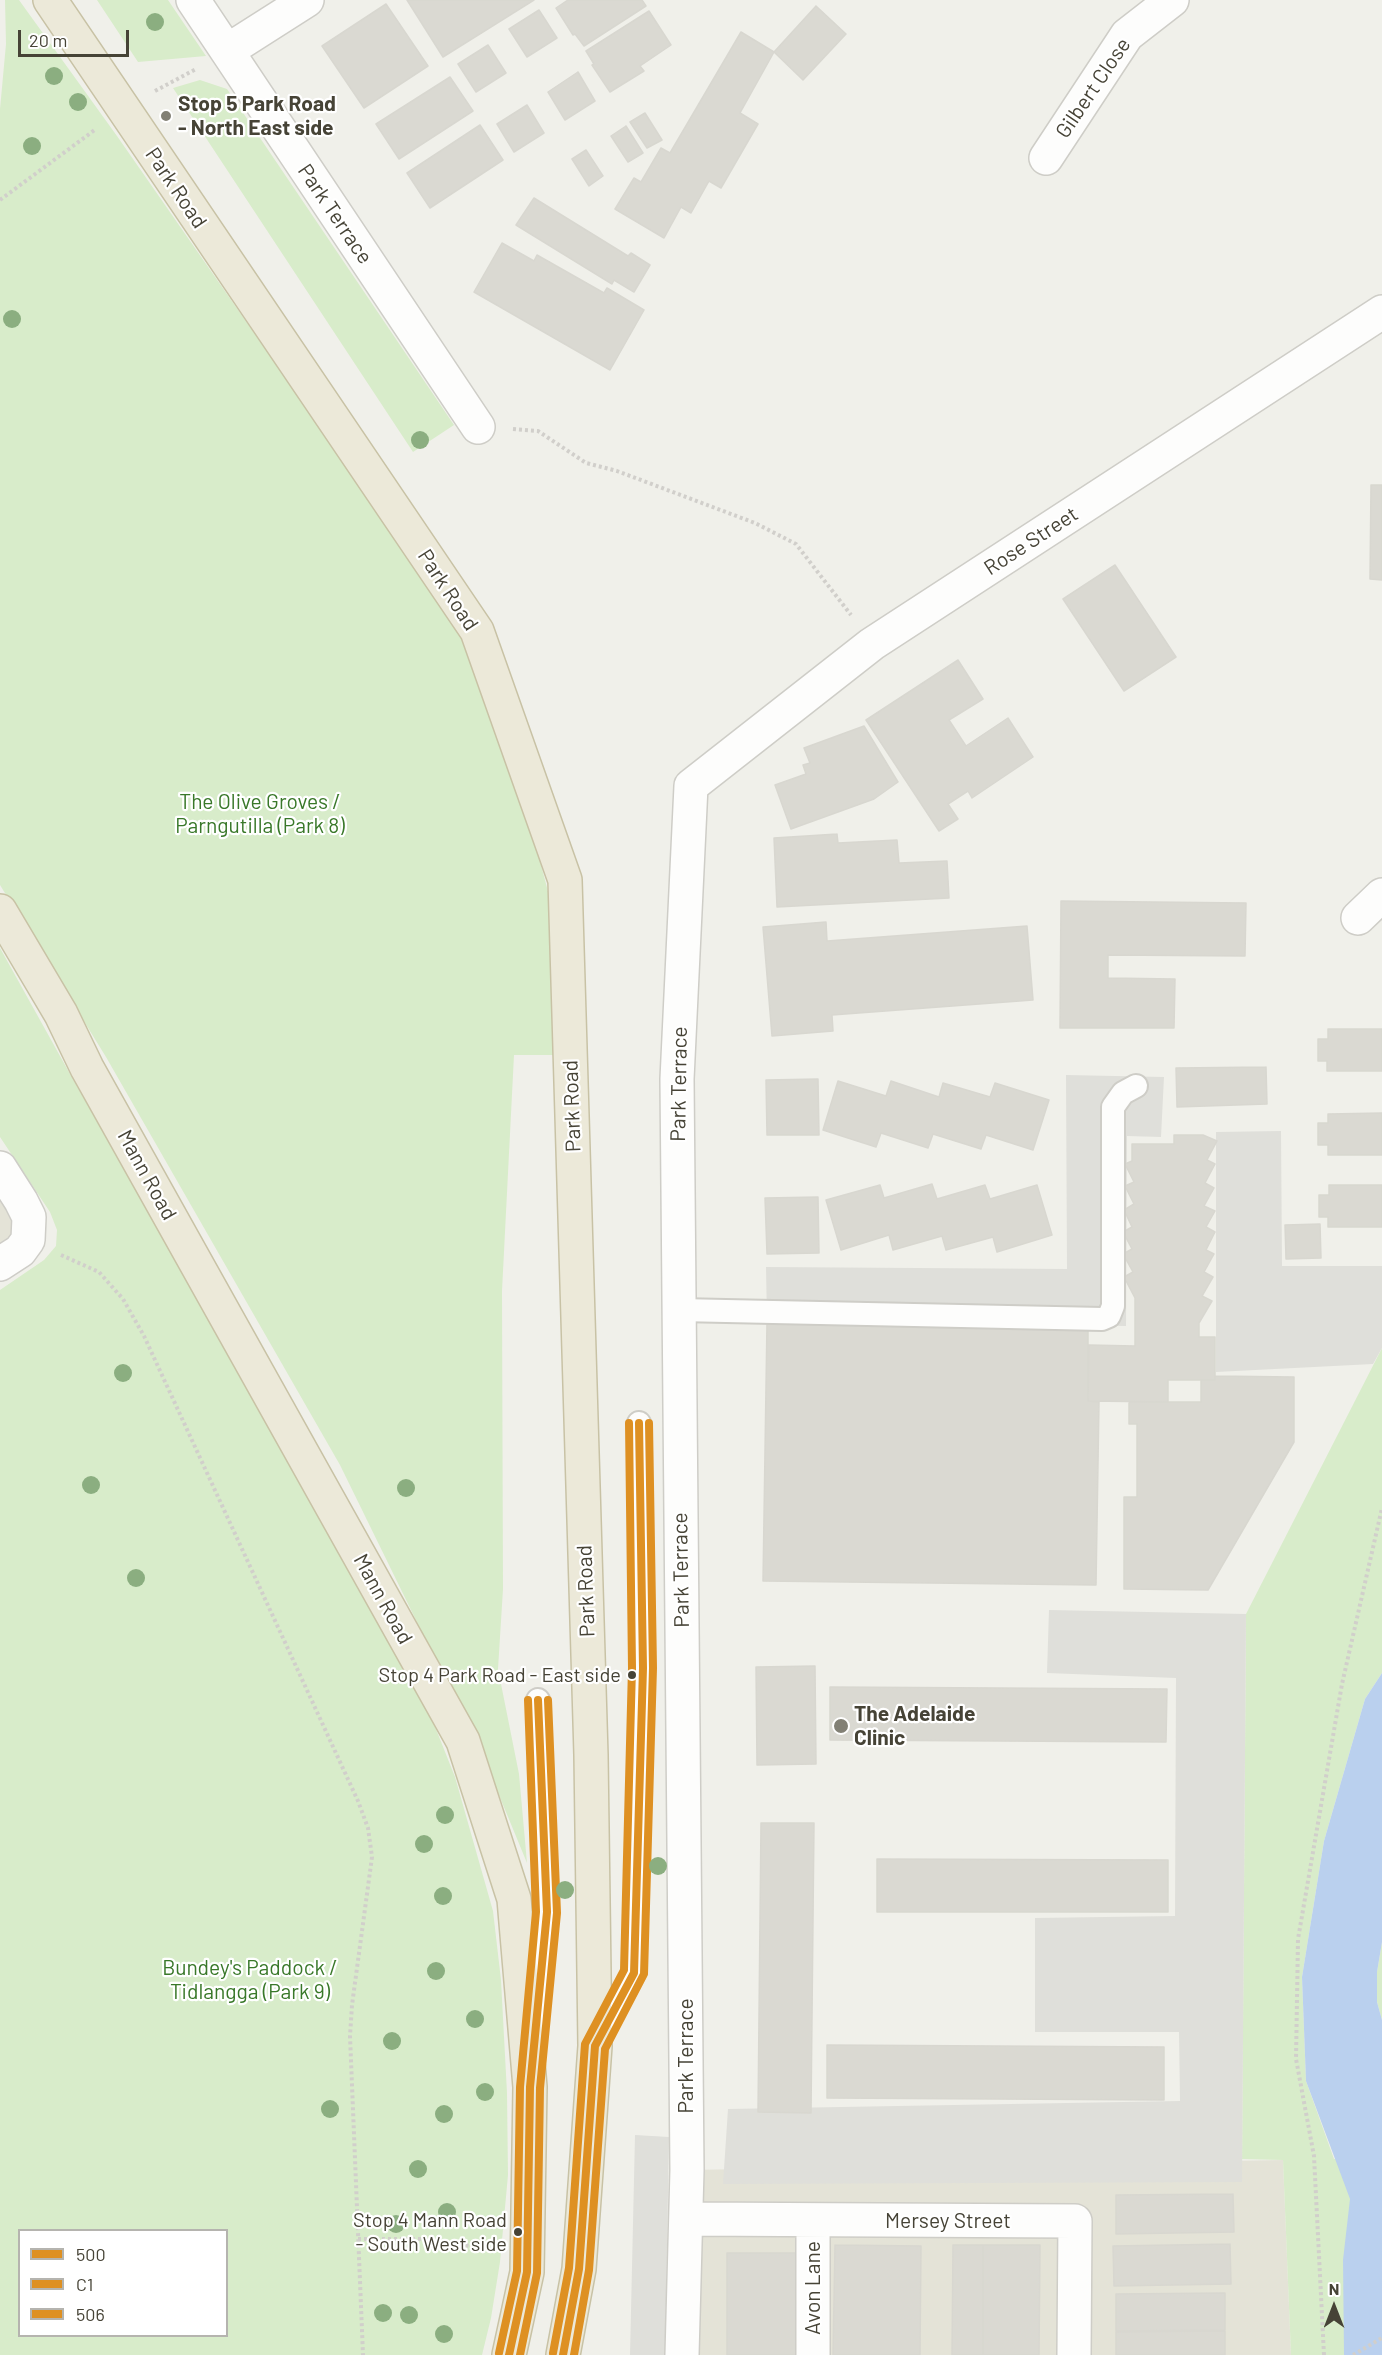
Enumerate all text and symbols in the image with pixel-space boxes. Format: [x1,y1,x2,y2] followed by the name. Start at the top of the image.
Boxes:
[21,18,132,56] scale bar
[29,29,67,51] text: 20 m
[1050,33,1136,143] street label: Gilbert Close
[178,91,336,141] place label: Stop 5 Park Road - North East side
[159,109,173,123] marker: Stop 5 Park Road - North East side
[140,143,212,233] street label: Park Road
[292,159,378,269] street label: Park Terrace
[979,501,1083,581] street label: Rose Street
[412,545,484,635] street label: Park Road
[175,789,345,839] park label: The Olive Groves / Parngutilla (Park 8)
[665,1026,693,1142] street label: Park Terrace
[558,1060,586,1152] street label: Park Road
[112,1126,182,1224] street label: Mann Road
[667,1512,695,1628] street label: Park Terrace
[572,1545,600,1637] street label: Park Road
[348,1550,418,1648] street label: Mann Road
[378,1663,621,1687] place label: Stop 4 Park Road - East side
[626,1669,638,1681] marker: Stop 4 Park Road - East side
[854,1701,975,1751] place label: The Adelaide Clinic
[832,1717,850,1735] marker: The Adelaide Clinic
[162,1955,338,2005] park label: Bundey's Paddock / Tidlangga (Park 9)
[673,1998,699,2114] street label: Park Terrace
[353,2208,507,2255] place label: Stop 4 Mann Road - South West side
[885,2208,1011,2234] street label: Mersey Street
[512,2226,524,2238] marker: Stop 4 Mann Road - South West side
[18,2229,228,2337] legend
[800,2241,826,2335] street label: Avon Lane
[76,2243,106,2265] text: 500
[76,2273,93,2295] text: C1
[1304,2277,1364,2337] north arrow
[1329,2279,1339,2298] text: N
[76,2303,105,2325] text: 506

